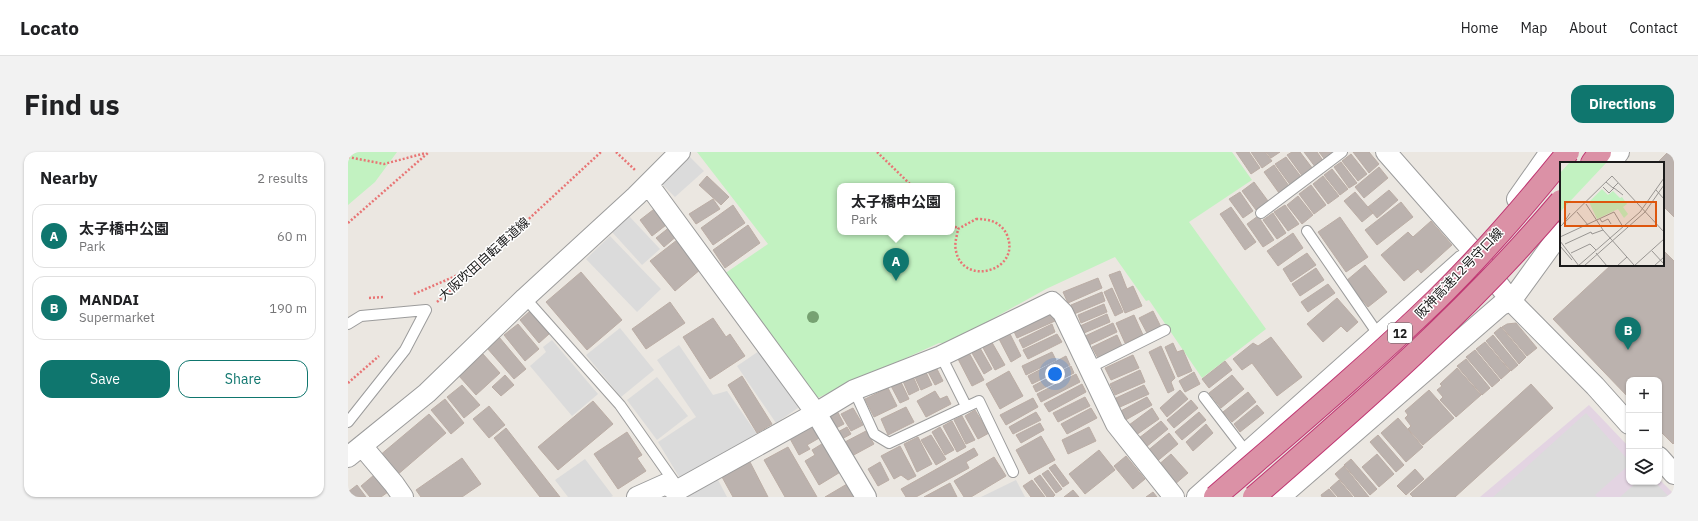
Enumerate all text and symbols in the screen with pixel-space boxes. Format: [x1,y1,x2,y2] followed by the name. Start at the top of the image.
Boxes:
[20,16,79,40] text: Locato
[1461,19,1498,37] text: Home
[1520,19,1547,37] text: Map
[1569,19,1607,37] text: About
[1629,19,1678,37] text: Contact
[1571,85,1674,123] button: Directions
[24,86,120,123] text: Find us
[1560,162,1664,266] inset map
[40,167,98,189] text: Nearby
[257,170,308,187] text: 2 results
[837,183,955,235] popup
[851,192,941,211] text: 太子橋中公園
[851,211,877,228] text: Park
[435,214,533,304] street label: 大阪吹田自転車道線
[79,219,169,238] text: 太子橋中公園
[1411,224,1507,322] street label: 阪神高速12号守口線
[50,228,58,245] text: A
[277,228,307,245] text: 60 m
[79,238,105,255] text: Park
[883,248,909,281] pin: A
[79,290,139,309] text: MANDAI
[50,300,58,317] text: B
[269,300,307,317] text: 190 m
[79,309,155,326] text: Supermarket
[1615,317,1641,350] pin: B
[1388,323,1412,343] road number: 12
[40,360,170,398] button: Save
[178,360,308,398] button: Share
[1045,364,1065,384] your location
[1626,377,1662,485] map controls
[1626,377,1662,413] button: +
[1626,413,1662,449] button: −
[1626,449,1662,485] button: layers

